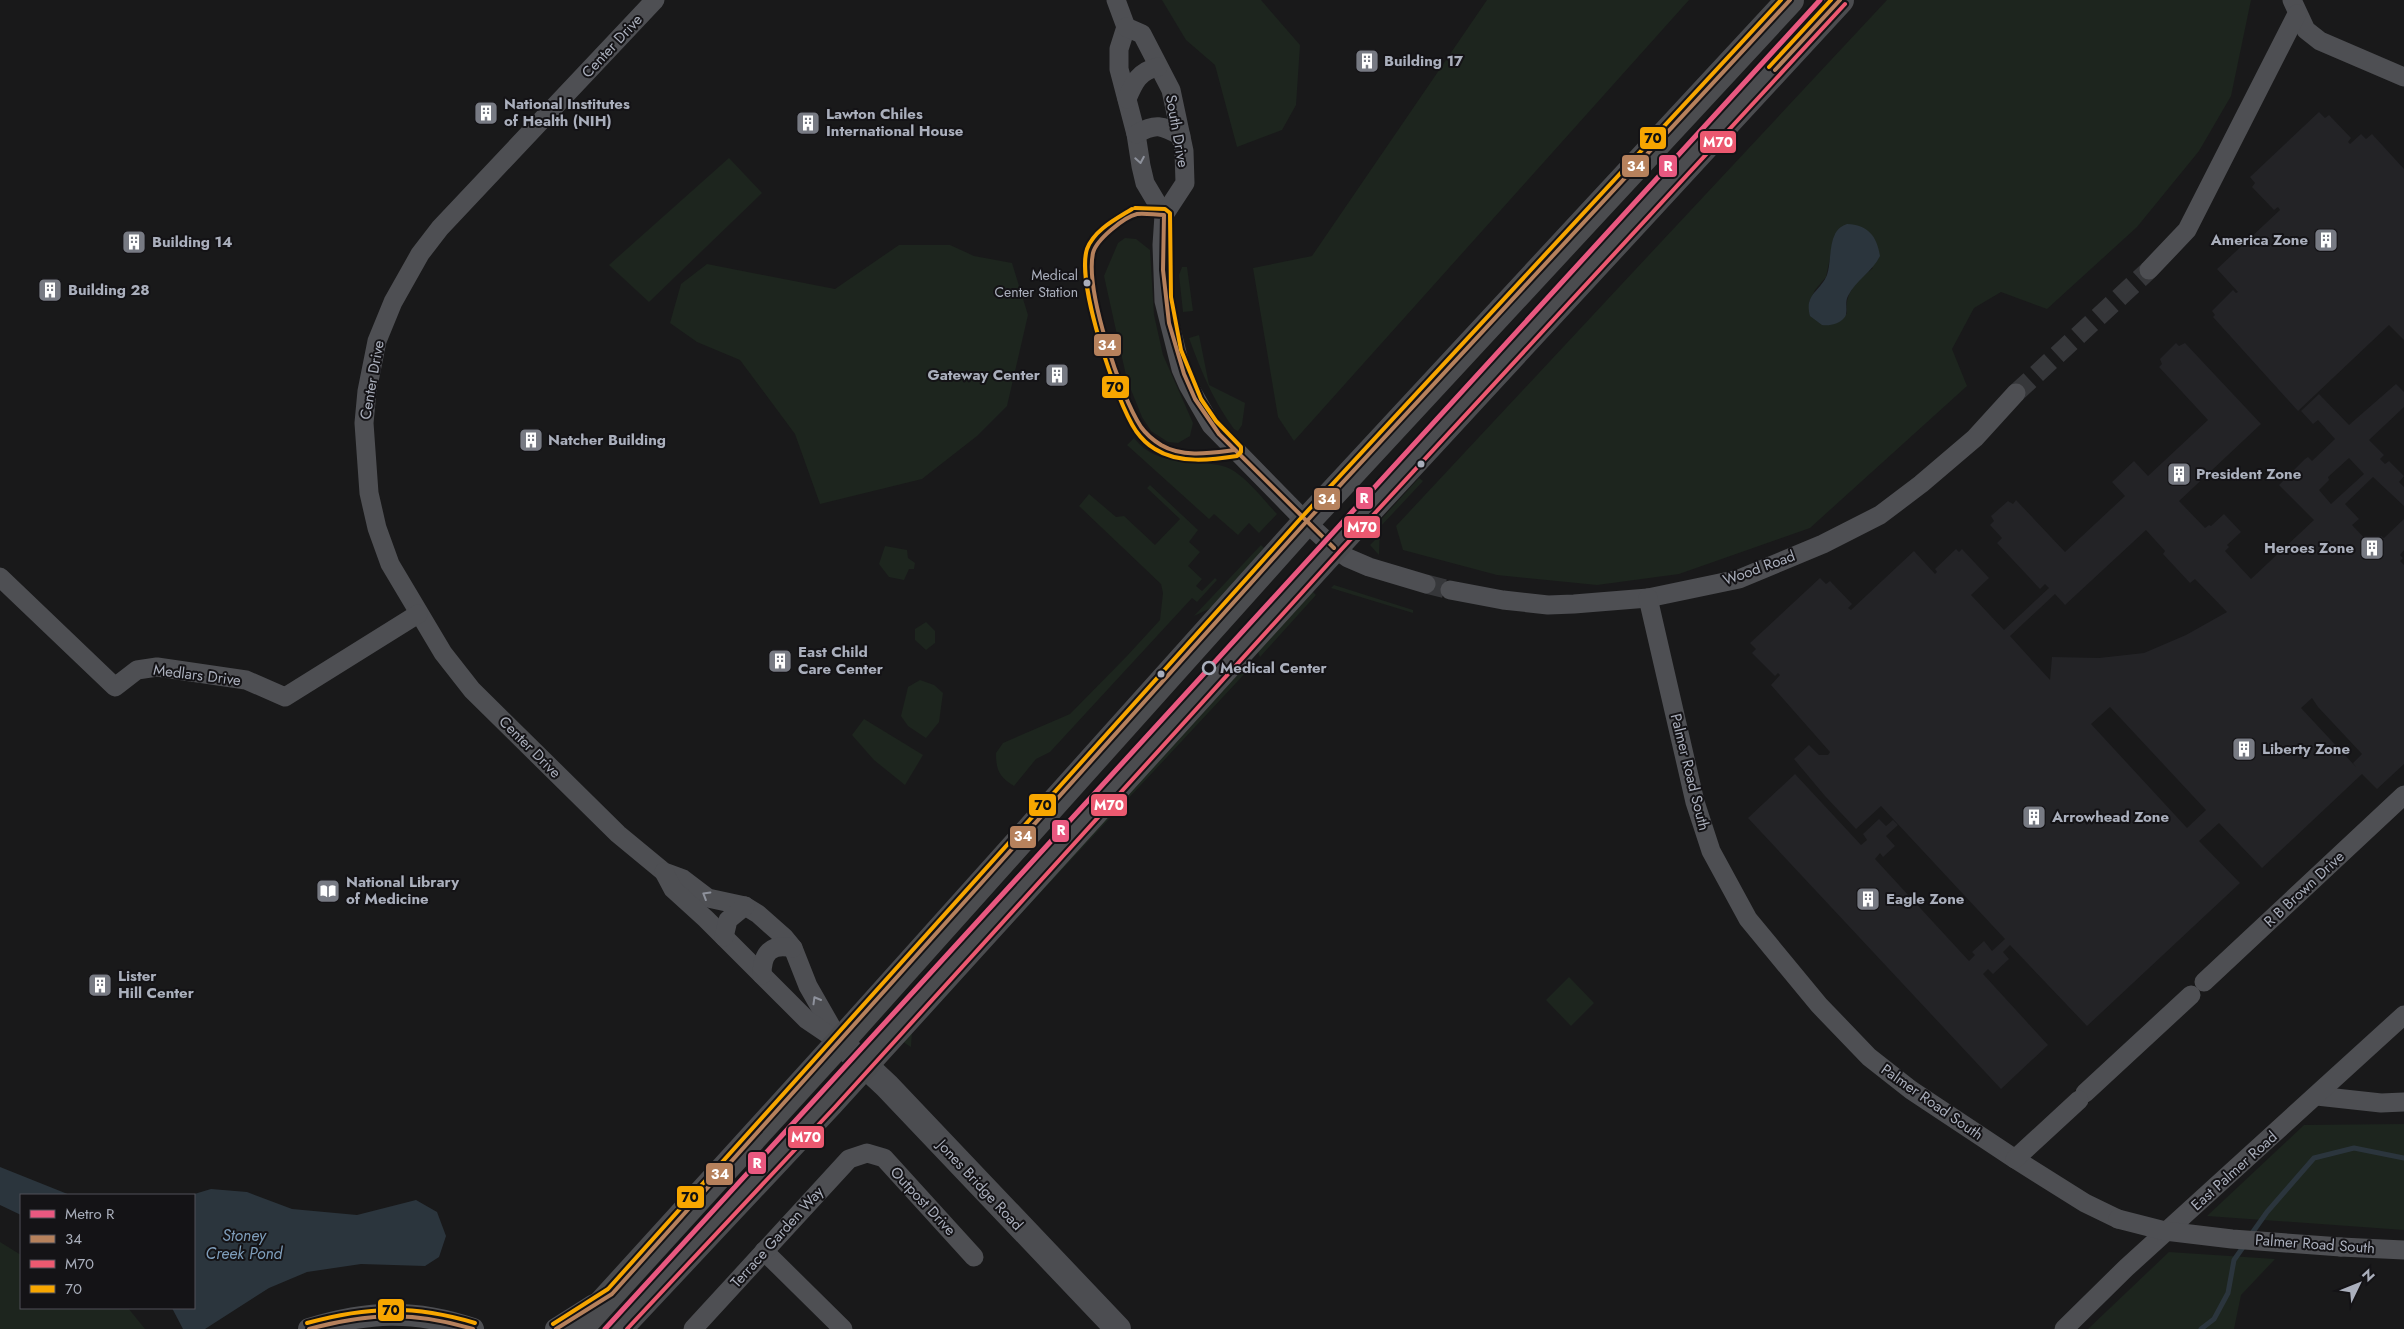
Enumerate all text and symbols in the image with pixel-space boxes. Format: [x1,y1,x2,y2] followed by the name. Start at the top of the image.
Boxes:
[577,9,648,83] street label: Center Drive
[1354,48,1380,74] building icon: Building 17
[1384,50,1464,72] place label: Building 17
[504,93,630,132] place label: National Institutes of Health (NIH)
[1160,93,1194,169] street label: South Drive
[473,100,499,126] building icon: National Institutes of Health (NIH)
[826,103,964,142] place label: Lawton Chiles International House
[795,110,821,136] building icon: Lawton Chiles International House
[1639,126,1667,150] line badge: 70
[1644,128,1662,148] text: 70
[1699,130,1737,154] line badge: M70
[1703,132,1733,152] text: M70
[1621,154,1650,178] line badge: 34
[1658,154,1678,178] line badge: R
[1135,156,1145,165] one-way arrow
[1627,156,1645,176] text: 34
[1663,156,1673,176] text: R
[2313,227,2339,253] building icon: America Zone
[121,229,147,255] building icon: Building 14
[2210,229,2308,251] place label: America Zone
[152,231,233,253] place label: Building 14
[995,265,1078,302] place label: Medical Center Station
[37,277,63,303] building icon: Building 28
[1082,278,1092,288] marker: Medical Center Station
[68,279,150,301] place label: Building 28
[1093,333,1122,357] line badge: 34
[1098,335,1116,355] text: 34
[354,338,390,421] street label: Center Drive
[1044,362,1070,388] building icon: Gateway Center
[928,364,1041,386] place label: Gateway Center
[1101,375,1130,399] line badge: 70
[1106,377,1124,397] text: 70
[518,427,544,453] building icon: Natcher Building
[548,429,666,451] place label: Natcher Building
[1416,459,1426,469] unlabelled marker
[2166,461,2192,487] building icon: President Zone
[2196,463,2302,485] place label: President Zone
[1355,486,1374,510] line badge: R
[1313,487,1341,511] line badge: 34
[1359,488,1369,508] text: R
[1318,489,1336,509] text: 34
[1343,515,1381,539] line badge: M70
[1347,517,1377,537] text: M70
[2359,535,2385,561] building icon: Heroes Zone
[2264,537,2354,559] place label: Heroes Zone
[1720,545,1798,591] street label: Wood Road
[798,641,884,680] place label: East Child Care Center
[767,648,793,674] building icon: East Child Care Center
[1220,657,1328,679] place label: Medical Center
[152,659,242,691] street label: Medlars Drive
[1202,661,1216,675] marker: Medical Center
[1156,669,1166,679] unlabelled marker
[494,711,566,783] street label: Center Drive
[1665,711,1715,833] street label: Palmer Road South
[2231,736,2257,762] building icon: Liberty Zone
[2262,738,2350,760] place label: Liberty Zone
[1028,793,1057,817] line badge: 70
[1090,793,1128,817] line badge: M70
[1034,795,1052,815] text: 70
[1094,795,1124,815] text: M70
[2021,804,2047,830] building icon: Arrowhead Zone
[2051,806,2169,828] place label: Arrowhead Zone
[1051,819,1070,843] line badge: R
[1056,820,1066,840] text: R
[1009,825,1037,849] line badge: 34
[1014,826,1032,846] text: 34
[2259,846,2349,932] street label: R B Brown Drive
[346,871,459,910] place label: National Library of Medicine
[315,878,341,904] library icon: National Library of Medicine
[1855,886,1881,912] building icon: Eagle Zone
[1886,888,1965,910] place label: Eagle Zone
[703,891,712,901] one-way arrow
[118,965,195,1004] place label: Lister Hill Center
[87,972,113,998] building icon: Lister Hill Center
[812,997,822,1006] one-way arrow
[1876,1059,1988,1145] street label: Palmer Road South
[787,1125,825,1149] line badge: M70
[2186,1126,2282,1216] street label: East Palmer Road
[791,1127,821,1147] text: M70
[931,1133,1028,1235] street label: Jones Bridge Road
[747,1151,767,1175] line badge: R
[752,1153,762,1173] text: R
[885,1161,961,1241] street label: Outpost Drive
[705,1162,734,1186] line badge: 34
[711,1164,729,1184] text: 34
[725,1181,829,1293] street label: Terrace Garden Way
[676,1185,705,1209] line badge: 70
[681,1187,699,1207] text: 70
[20,1194,195,1309] legend
[65,1203,115,1225] text: Metro R
[206,1224,284,1265] water label: Stoney Creek Pond
[65,1228,82,1250] text: 34
[2254,1229,2376,1259] street label: Palmer Road South
[65,1253,94,1275] text: M70
[2334,1259,2384,1309] north arrow
[2357,1264,2380,1286] text: N
[65,1278,82,1300] text: 70
[377,1298,405,1322] line badge: 70
[382,1300,400,1320] text: 70

